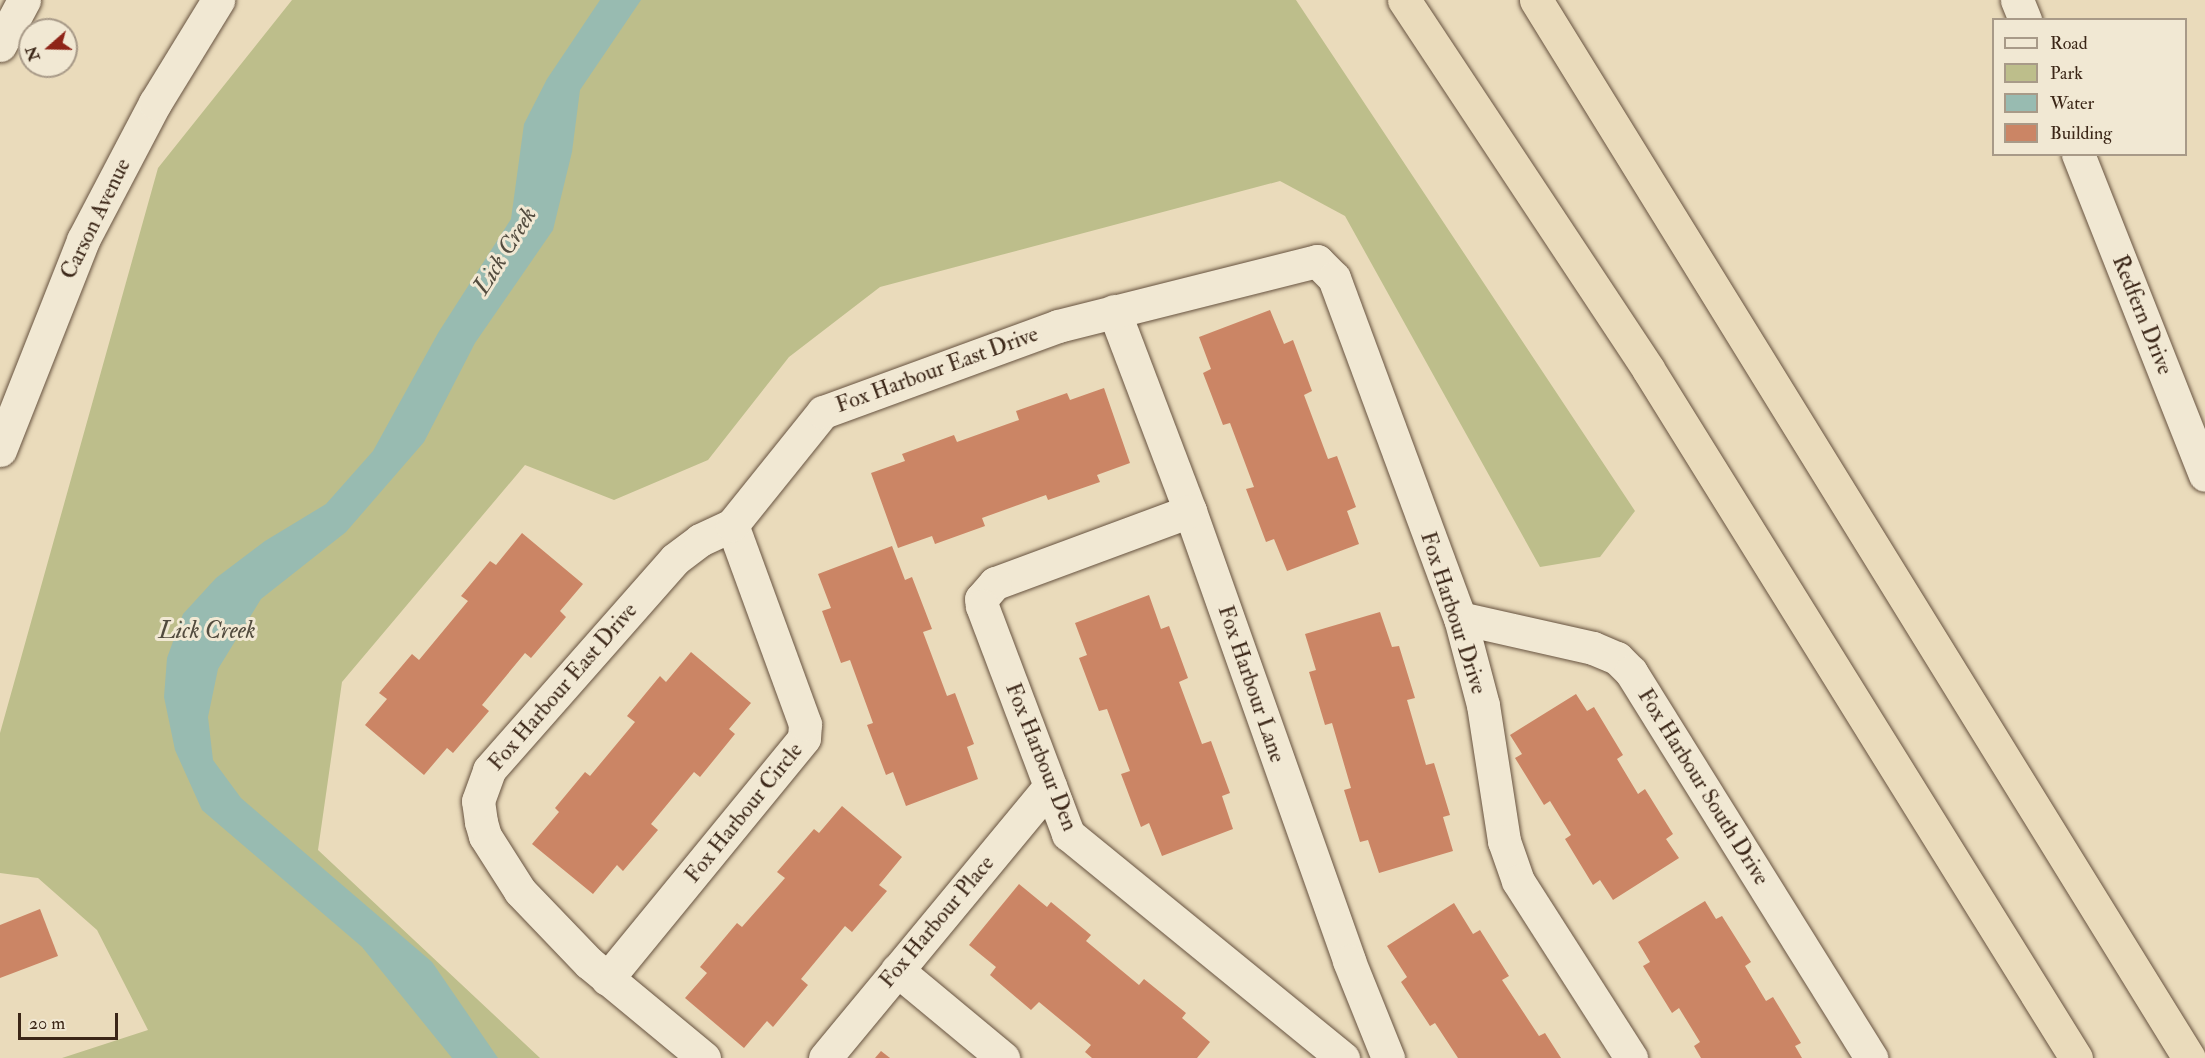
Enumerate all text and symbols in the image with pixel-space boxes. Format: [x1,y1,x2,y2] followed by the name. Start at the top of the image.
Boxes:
[18,18,78,78] north arrow
[1992,18,2187,156] legend
[2050,32,2088,55] text: Road
[21,43,45,64] text: N
[2050,62,2083,85] text: Park
[2050,92,2094,115] text: Water
[2050,122,2112,145] text: Building
[55,154,137,284] street label: Carson Avenue
[467,202,543,300] water label: Lick Creek
[2106,251,2178,379] street label: Redfern Drive
[832,321,1042,419] street label: Fox Harbour East Drive
[1414,528,1492,698] street label: Fox Harbour Drive
[483,598,643,776] street label: Fox Harbour East Drive
[1212,602,1290,766] street label: Fox Harbour Lane
[158,617,256,645] water label: Lick Creek
[999,679,1083,835] street label: Fox Harbour Den
[1632,684,1774,890] street label: Fox Harbour South Drive
[679,738,809,888] street label: Fox Harbour Circle
[874,850,1000,994] street label: Fox Harbour Place
[21,1001,122,1039] scale bar
[29,1012,65,1035] text: 20 m

